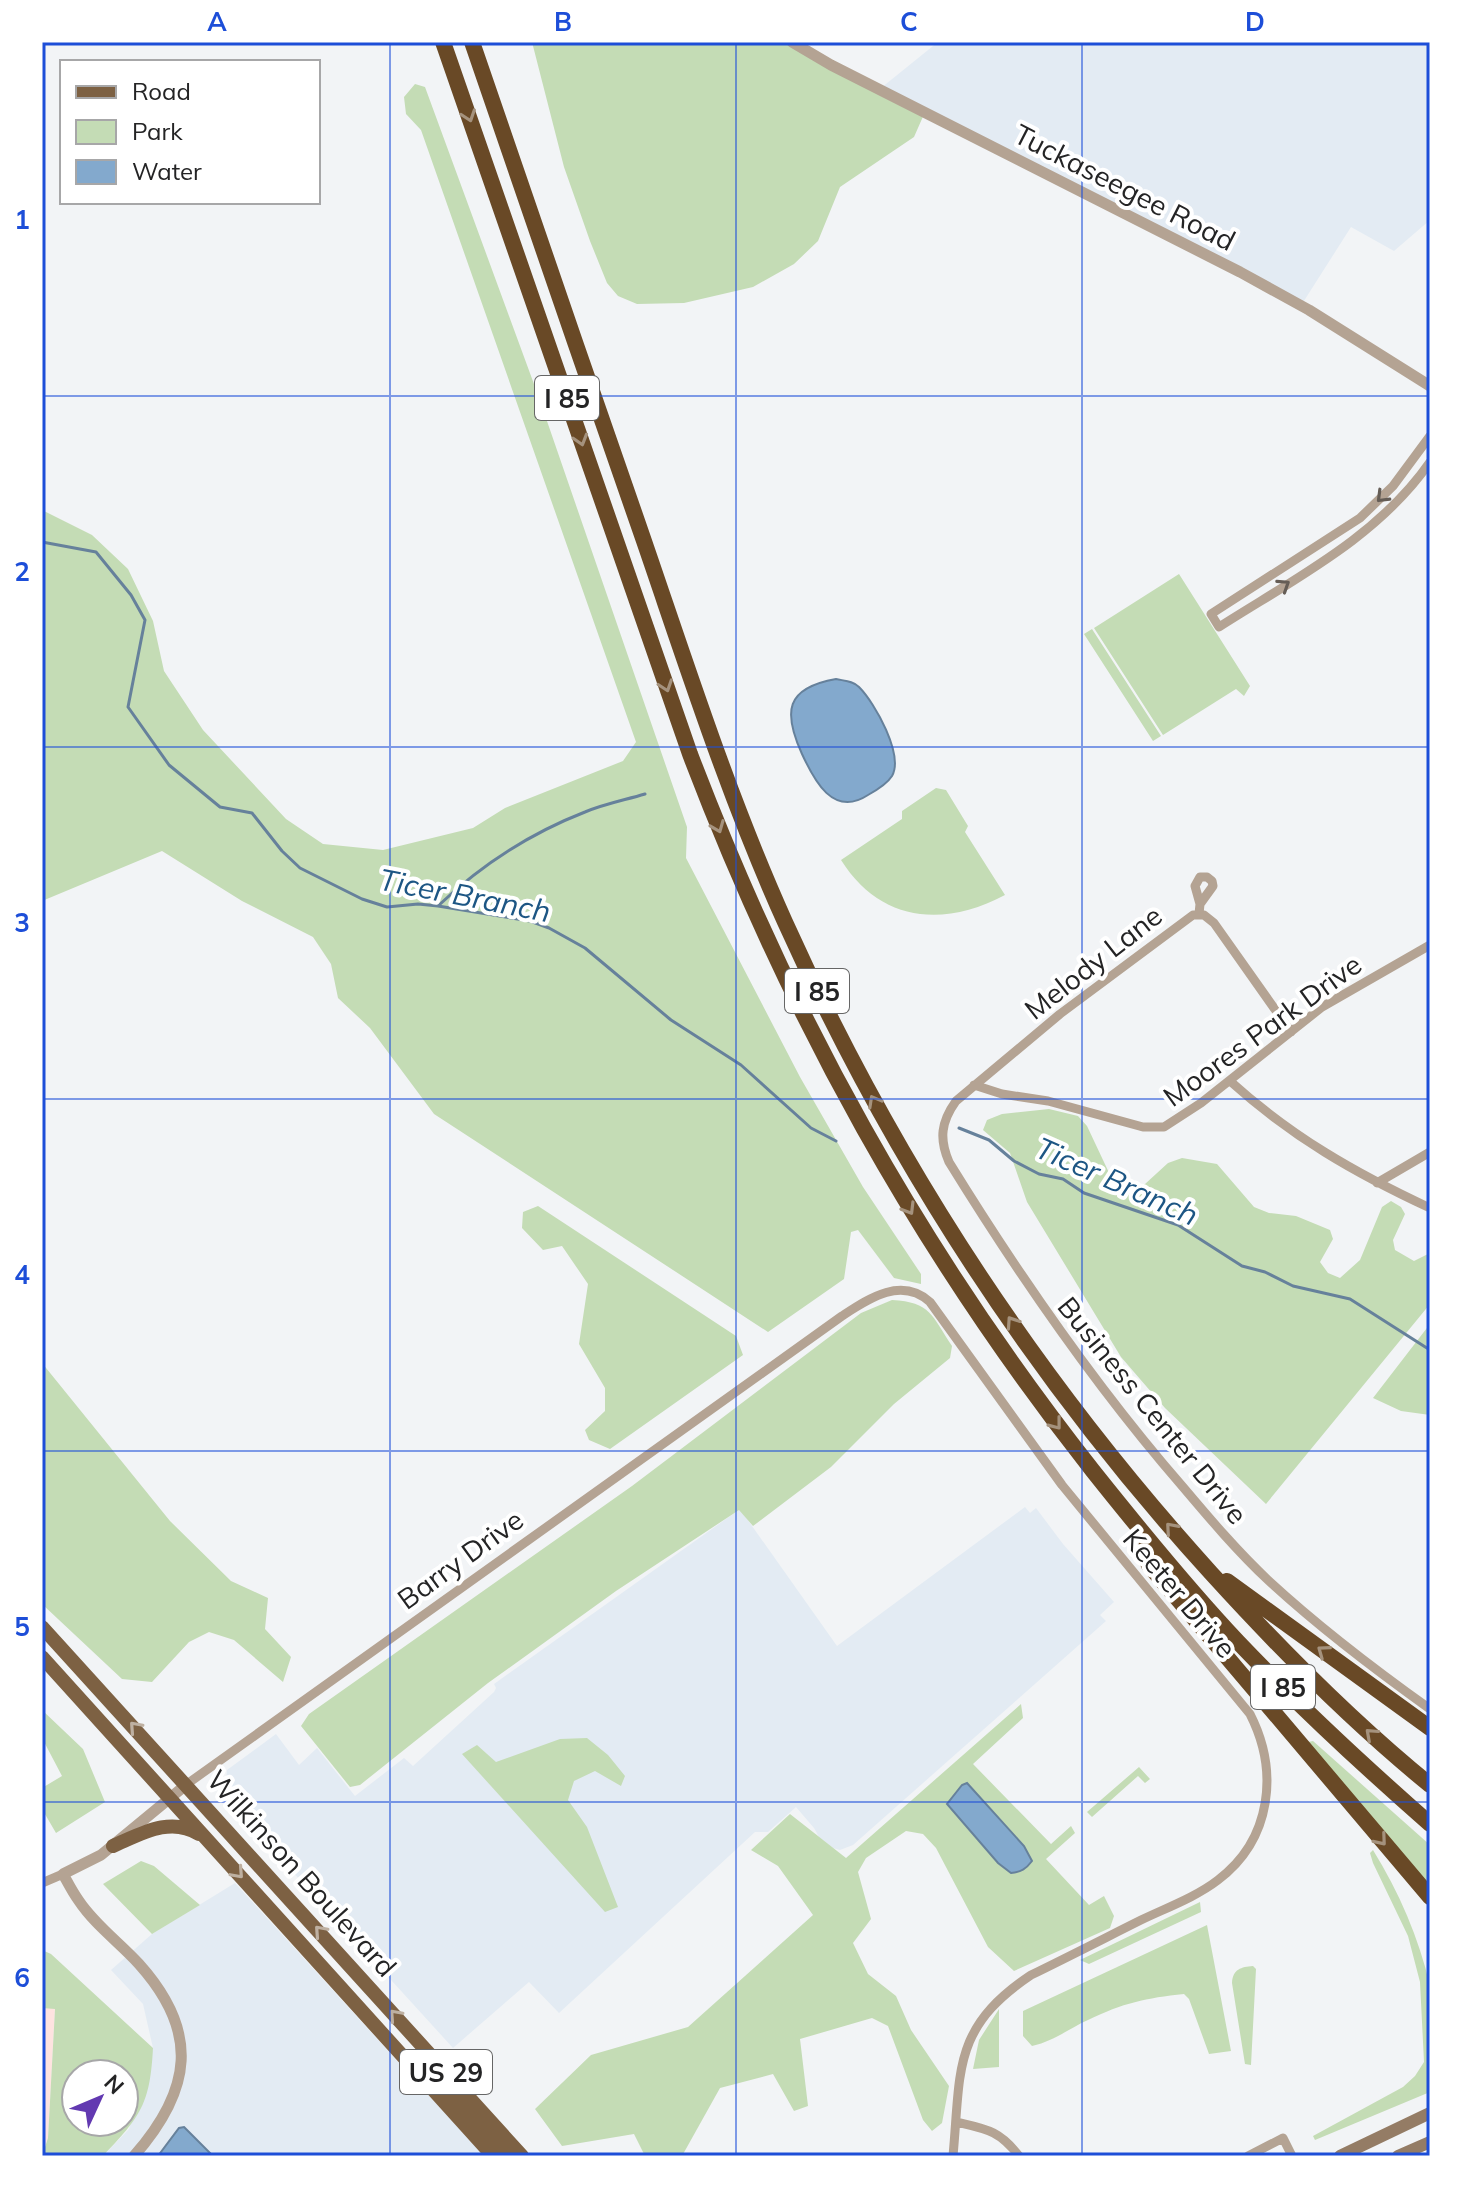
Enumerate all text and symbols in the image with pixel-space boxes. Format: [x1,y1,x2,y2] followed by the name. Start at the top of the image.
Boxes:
[207,5,227,38] text: A
[554,5,572,38] text: B
[900,5,918,38] text: C
[1245,5,1265,38] text: D
[60,60,320,204] legend
[132,76,191,106] text: Road
[459,108,475,122] one-way arrow
[132,116,183,146] text: Park
[1009,116,1241,258] street label: Tuckaseegee Road
[132,156,202,186] text: Water
[14,203,30,236] text: 1
[535,376,599,420] road number: I 85
[572,433,588,447] one-way arrow
[1377,488,1391,502] one-way arrow
[14,555,30,588] text: 2
[1276,579,1290,594] one-way arrow
[656,679,673,693] one-way arrow
[708,819,725,833] one-way arrow
[376,860,554,930] water label: Ticer Branch
[1017,898,1169,1026] street label: Melody Lane
[14,906,30,939] text: 3
[1156,946,1368,1114] street label: Moores Park Drive
[785,969,849,1013] road number: I 85
[869,1095,884,1110] one-way arrow
[1030,1128,1204,1234] water label: Ticer Branch
[900,1200,915,1215] one-way arrow
[14,1258,30,1291] text: 4
[1051,1289,1255,1531] street label: Business Center Drive
[1007,1317,1022,1331] one-way arrow
[1047,1415,1061,1430] one-way arrow
[390,1502,530,1616] street label: Barry Drive
[1116,1521,1244,1665] street label: Keeter Drive
[1166,1522,1181,1537] one-way arrow
[14,1610,30,1643] text: 5
[1317,1646,1332,1660] one-way arrow
[1251,1665,1315,1709] road number: I 85
[130,1721,144,1736] one-way arrow
[1366,1729,1381,1744] one-way arrow
[200,1762,404,1984] street label: Wilkinson Boulevard
[1371,1831,1385,1845] one-way arrow
[228,1863,242,1878] one-way arrow
[315,1926,329,1941] one-way arrow
[14,1961,30,1994] text: 6
[390,2009,404,2024] one-way arrow
[400,2050,492,2094] road number: US 29
[60,2058,140,2138] north arrow
[99,2068,130,2100] text: N

